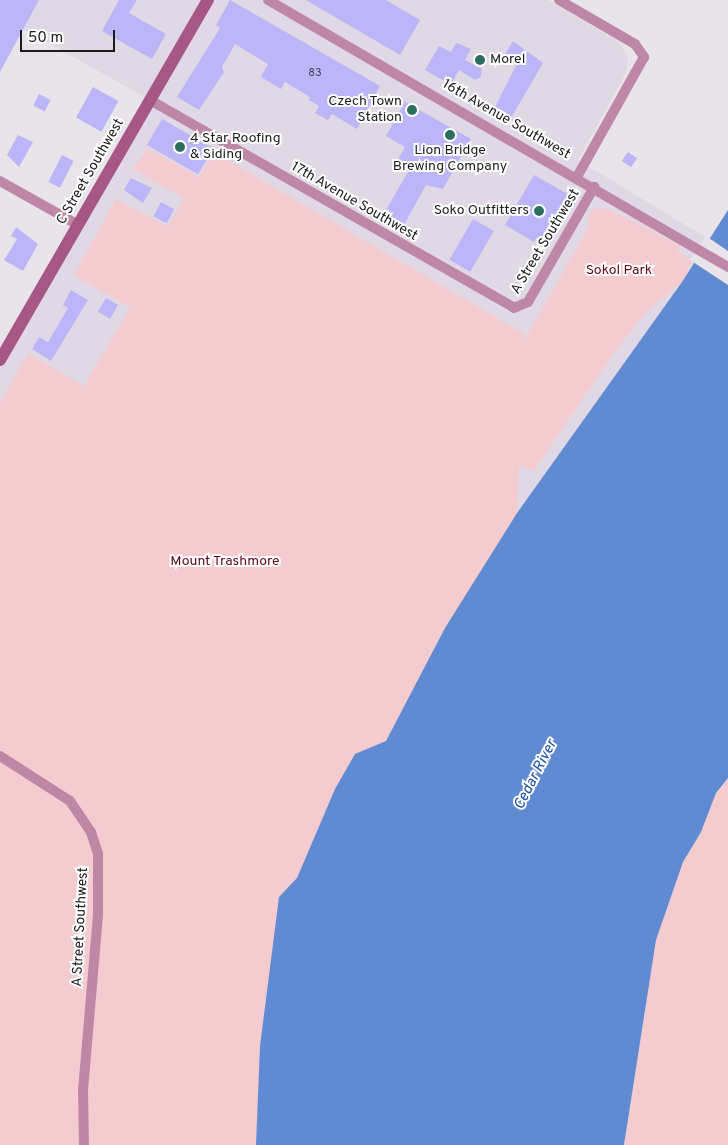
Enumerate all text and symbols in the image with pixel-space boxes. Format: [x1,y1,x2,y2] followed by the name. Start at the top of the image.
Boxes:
[22,20,118,52] scale bar
[28,29,63,48] text: 50 m
[490,52,525,68] place label: Morel
[474,54,486,66] marker: Morel
[308,66,322,80] house number: 83
[439,76,573,164] street label: 16th Avenue Southwest
[328,94,402,126] place label: Czech Town Station
[406,104,418,116] marker: Czech Town Station
[54,116,128,228] street label: C Street Southwest
[444,129,456,141] marker: Lion Bridge Brewing Company
[190,131,281,164] place label: 4 Star Roofing & Siding
[174,141,186,153] marker: 4 Star Roofing & Siding
[393,143,507,176] place label: Lion Bridge Brewing Company
[287,159,421,245] street label: 17th Avenue Southwest
[508,186,584,298] street label: A Street Southwest
[434,203,529,219] place label: Soko Outfitters
[533,205,545,217] marker: Soko Outfitters
[586,263,652,279] park label: Sokol Park
[170,554,280,570] park label: Mount Trashmore
[511,737,561,813] water label: Cedar River
[69,867,93,987] street label: A Street Southwest

